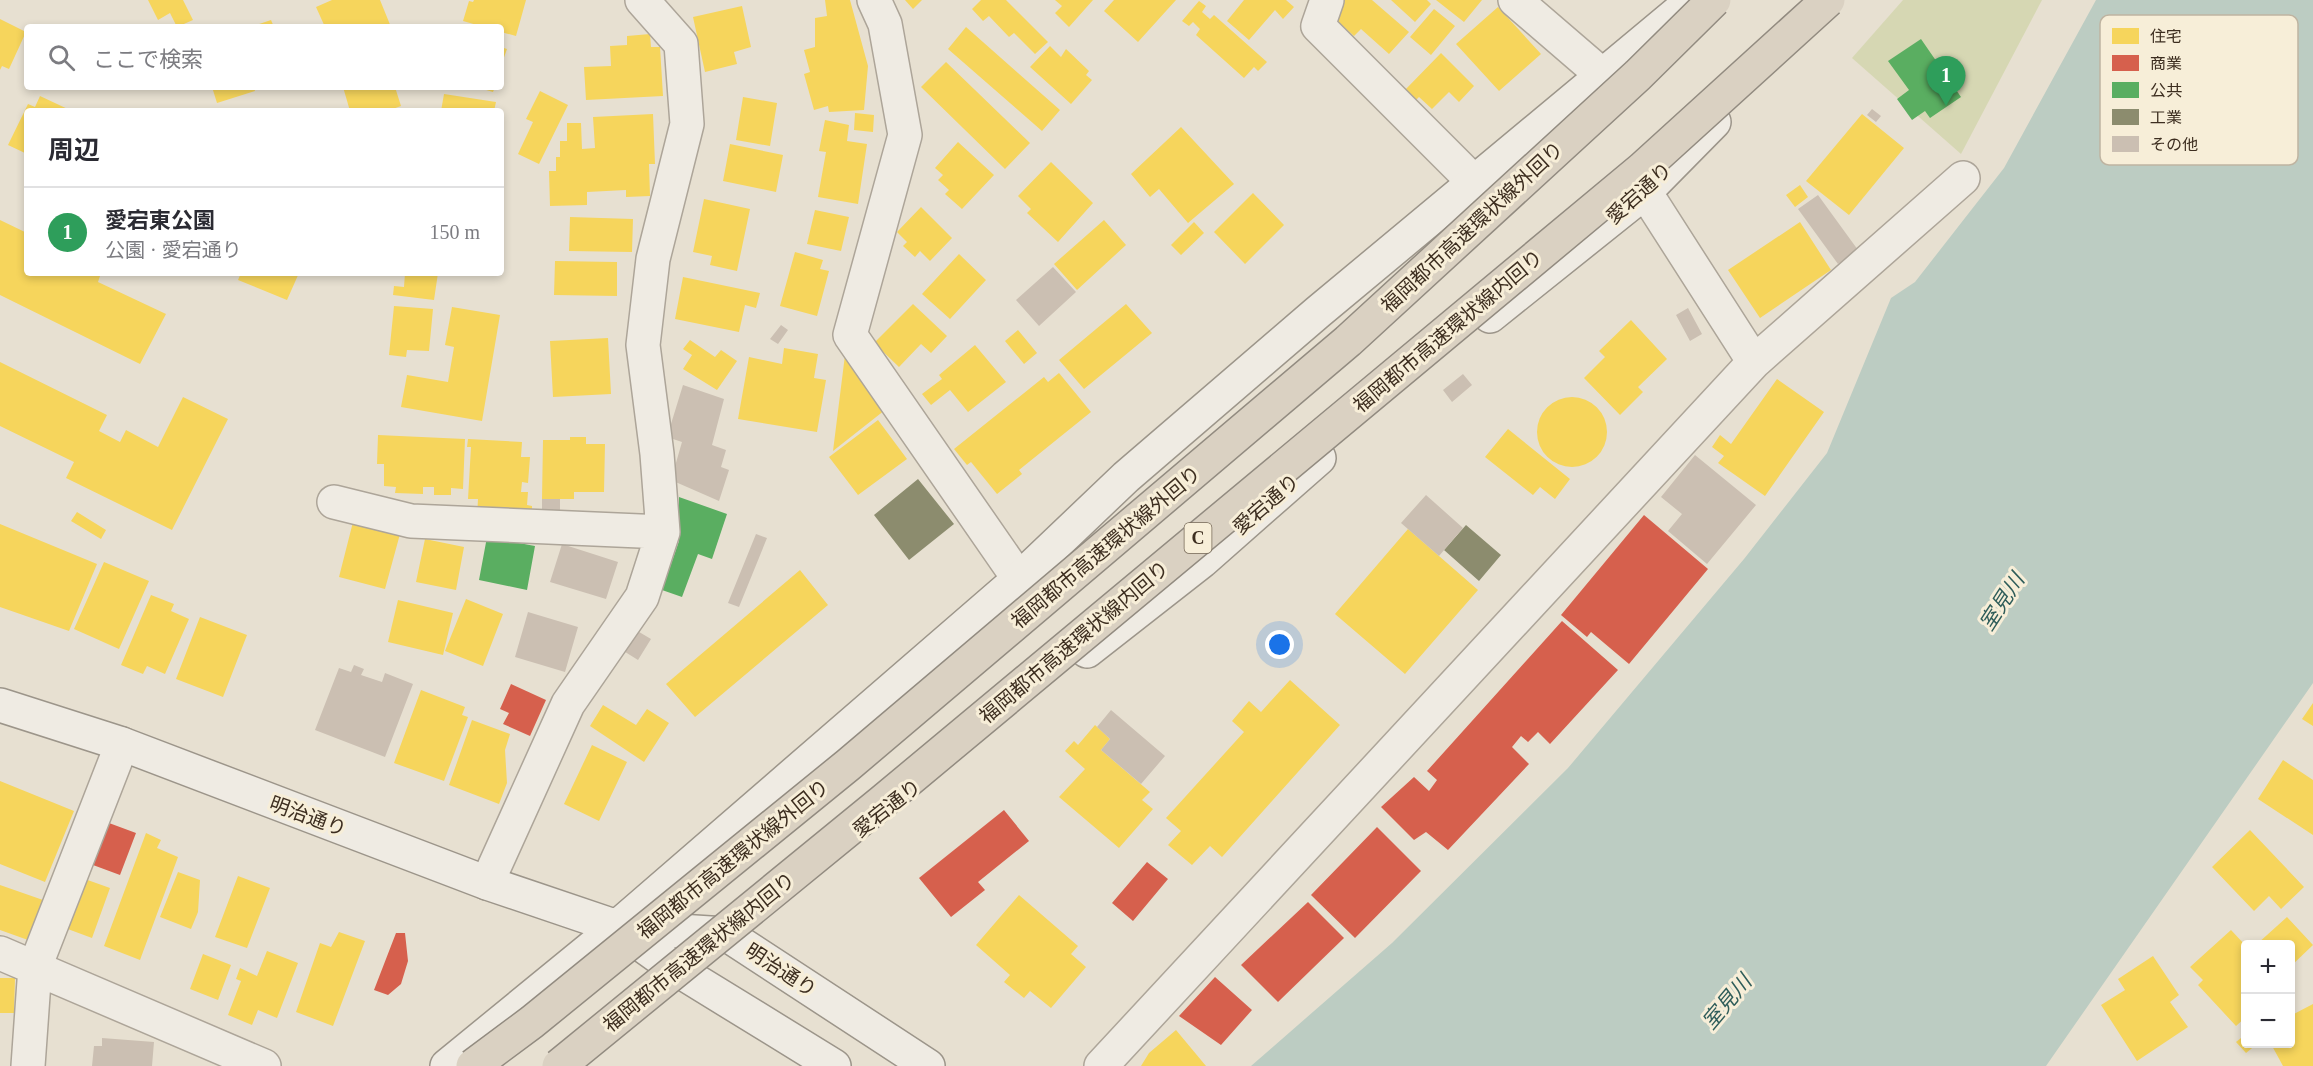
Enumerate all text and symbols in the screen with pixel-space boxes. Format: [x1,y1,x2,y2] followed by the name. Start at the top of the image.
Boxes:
[2100,15,2298,165] legend
[24,24,504,90] search box
[2150,28,2182,45] text: 住宅
[45,41,78,74] icon: search
[93,47,203,72] text: ここで検索
[2150,55,2182,72] text: 商業
[1926,57,1966,106] pin: 1
[2150,82,2182,99] text: 公共
[2150,109,2182,126] text: 工業
[48,136,100,165] text: 周辺
[2150,136,2198,153] text: その他
[1377,137,1567,317] street label: 福岡都市高速環状線外回り
[1602,158,1676,228] street label: 愛宕通り
[105,208,215,233] text: 愛宕東公園
[63,221,73,243] text: 1
[429,221,480,243] text: 150 m
[105,239,242,261] text: 公園 · 愛宕通り
[1349,245,1547,417] street label: 福岡都市高速環状線内回り
[1007,461,1205,633] street label: 福岡都市高速環状線外回り
[1229,469,1303,539] street label: 愛宕通り
[1184,523,1212,553] road number: C
[975,556,1173,728] street label: 福岡都市高速環状線内回り
[1975,567,2030,635] water label: 室見川
[1265,630,1294,659] your location
[633,775,833,943] street label: 福岡都市高速環状線外回り
[849,775,925,841] street label: 愛宕通り
[267,792,349,840] street label: 明治通り
[599,868,799,1036] street label: 福岡都市高速環状線内回り
[741,939,821,1001] street label: 明治通り
[2241,940,2295,1048] map controls
[2241,940,2295,994] button: +
[1698,969,1758,1034] water label: 室見川
[2241,994,2295,1048] button: −

